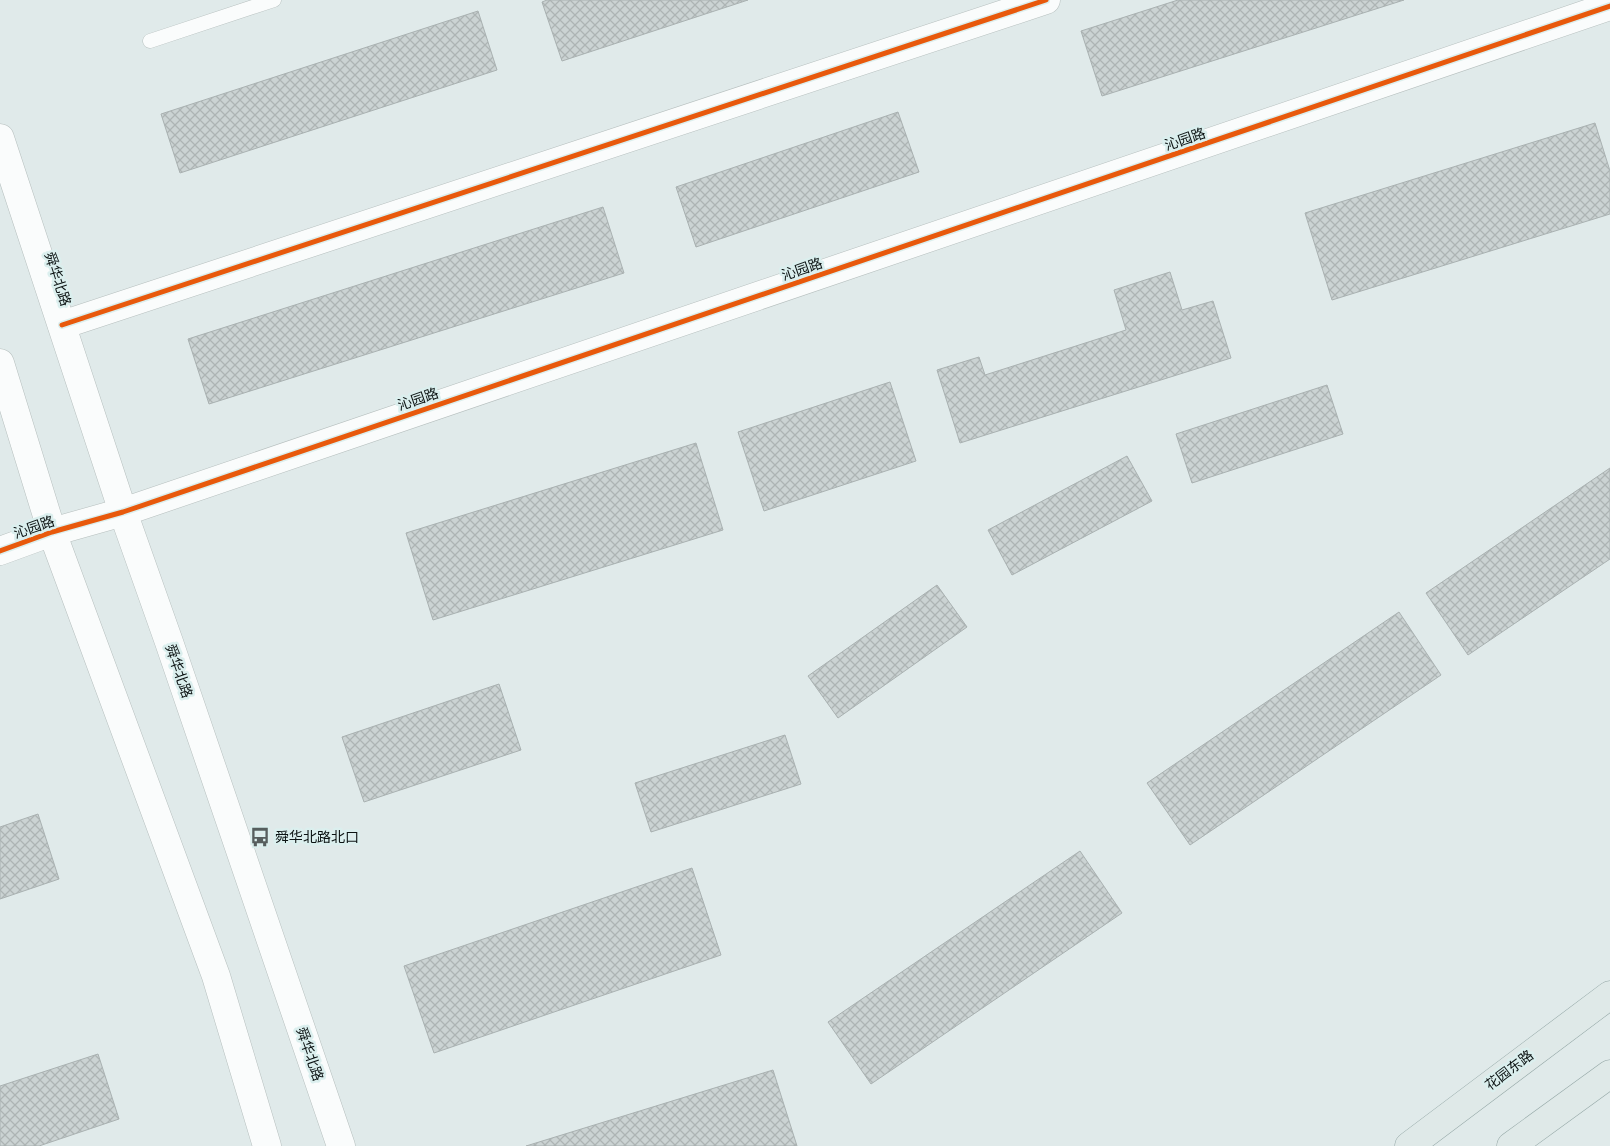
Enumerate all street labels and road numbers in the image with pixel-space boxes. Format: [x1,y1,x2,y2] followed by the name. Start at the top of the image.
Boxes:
[1162,124,1208,154] street label: 沁园路
[41,250,75,308] street label: 舜华北路
[779,254,825,284] street label: 沁园路
[395,384,441,414] street label: 沁园路
[11,512,57,542] street label: 沁园路
[161,642,197,700] street label: 舜华北路
[292,1025,328,1083] street label: 舜华北路
[1481,1046,1537,1094] street label: 花园东路

